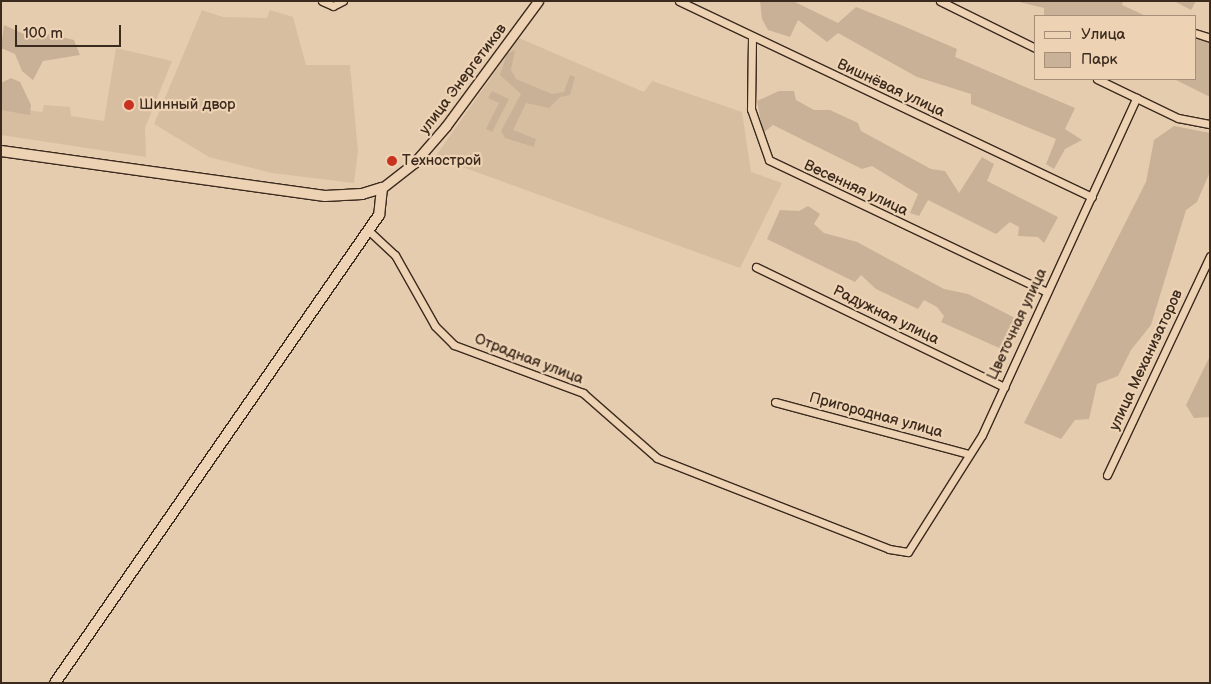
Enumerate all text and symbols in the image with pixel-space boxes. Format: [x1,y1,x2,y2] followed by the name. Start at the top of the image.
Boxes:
[18,15,124,47] scale bar
[1034,15,1196,80] legend
[415,20,511,138] street label: улица Энергетиков
[23,24,63,43] text: 100 m
[1081,25,1125,44] text: Улица
[1081,50,1118,69] text: Парк
[834,55,948,121] street label: Вишнёвая улица
[139,96,236,114] place label: Шинный двор
[123,99,135,111] marker: Шинный двор
[402,152,481,170] place label: Технострой
[386,155,398,167] marker: Технострой
[801,156,911,220] street label: Весенняя улица
[983,265,1051,383] street label: Цветочная улица
[830,281,942,349] street label: Радужная улица
[1105,287,1187,433] street label: улица Механизаторов
[472,330,586,388] street label: Отрадная улица
[807,388,945,442] street label: Пригородная улица

